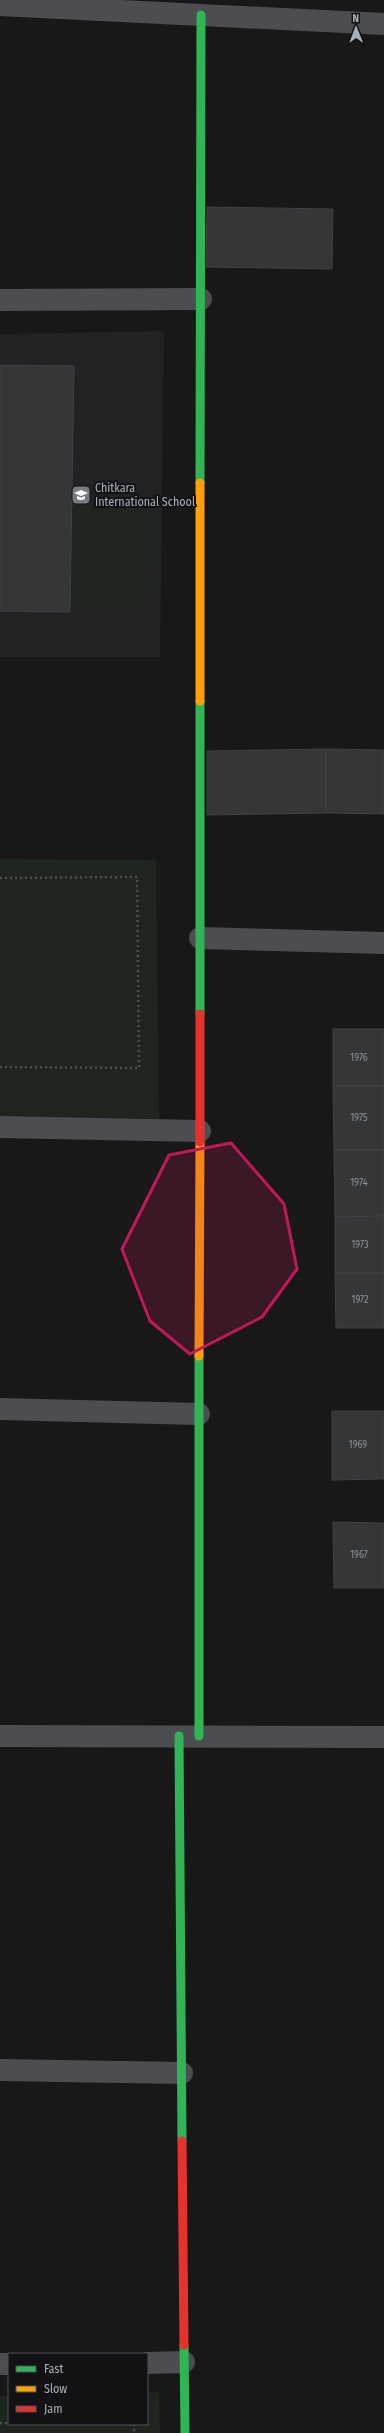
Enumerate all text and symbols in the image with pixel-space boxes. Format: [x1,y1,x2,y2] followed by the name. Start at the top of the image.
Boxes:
[336,8,376,48] north arrow
[352,12,359,25] text: N
[95,481,195,509] place label: Chitkara International School
[70,484,92,506] school or university icon: Chitkara International School
[350,1052,368,1064] house number: 1976
[350,1112,368,1124] house number: 1975
[350,1177,368,1189] house number: 1974
[351,1239,369,1251] house number: 1973
[352,1294,369,1306] house number: 1972
[349,1439,367,1451] house number: 1969
[350,1549,368,1561] house number: 1967
[8,2353,148,2425] legend
[44,2362,63,2376] text: Fast
[44,2382,67,2396] text: Slow
[44,2402,62,2416] text: Jam

